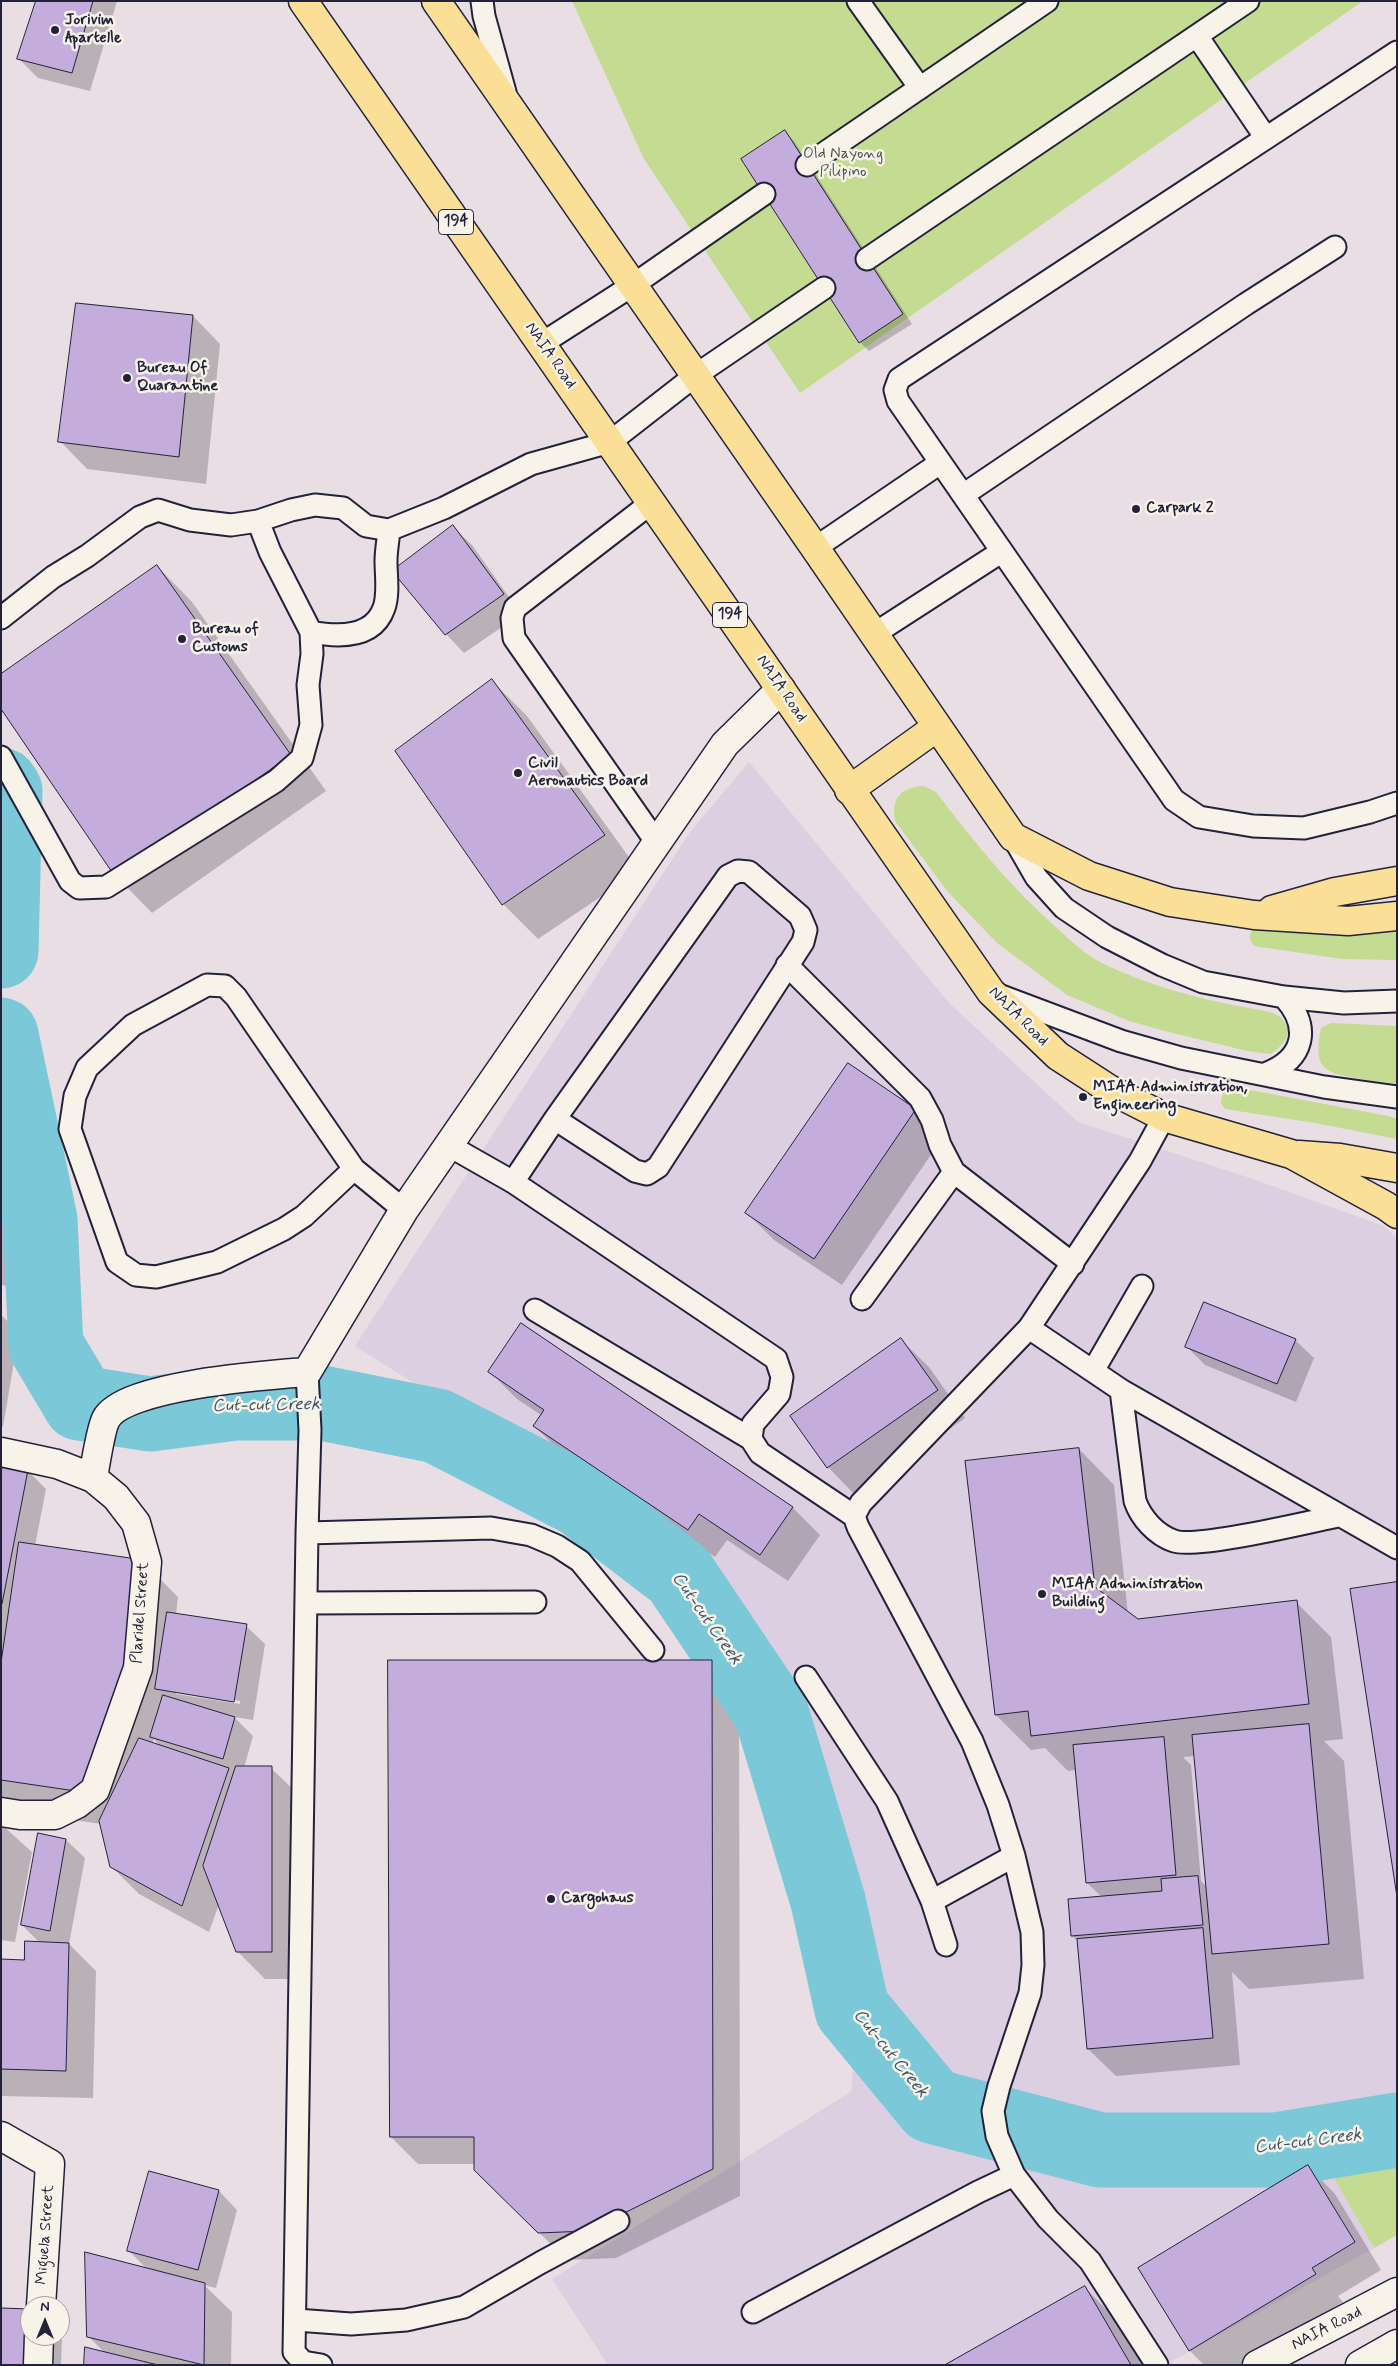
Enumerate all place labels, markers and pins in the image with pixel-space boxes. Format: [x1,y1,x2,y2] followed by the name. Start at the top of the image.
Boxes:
[65,11,122,49] place label: Jorivim Apartelle
[49,24,61,36] marker: Jorivim Apartelle
[137,359,218,397] place label: Bureau Of Quarantine
[121,372,133,384] marker: Bureau Of Quarantine
[1146,499,1214,519] place label: Carpark 2
[1130,503,1142,515] marker: Carpark 2
[192,620,259,658] place label: Bureau of Customs
[176,633,188,645] marker: Bureau of Customs
[528,754,648,792] place label: Civil Aeronautics Board
[512,767,524,779] marker: Civil Aeronautics Board
[1093,1078,1247,1116] place label: MIAA Administration, Engineering
[1077,1091,1089,1103] marker: MIAA Administration, Engineering
[1052,1575,1203,1613] place label: MIAA Administration Building
[1036,1588,1048,1600] marker: MIAA Administration Building
[561,1889,634,1909] place label: Cargohaus
[545,1893,557,1905] marker: Cargohaus

